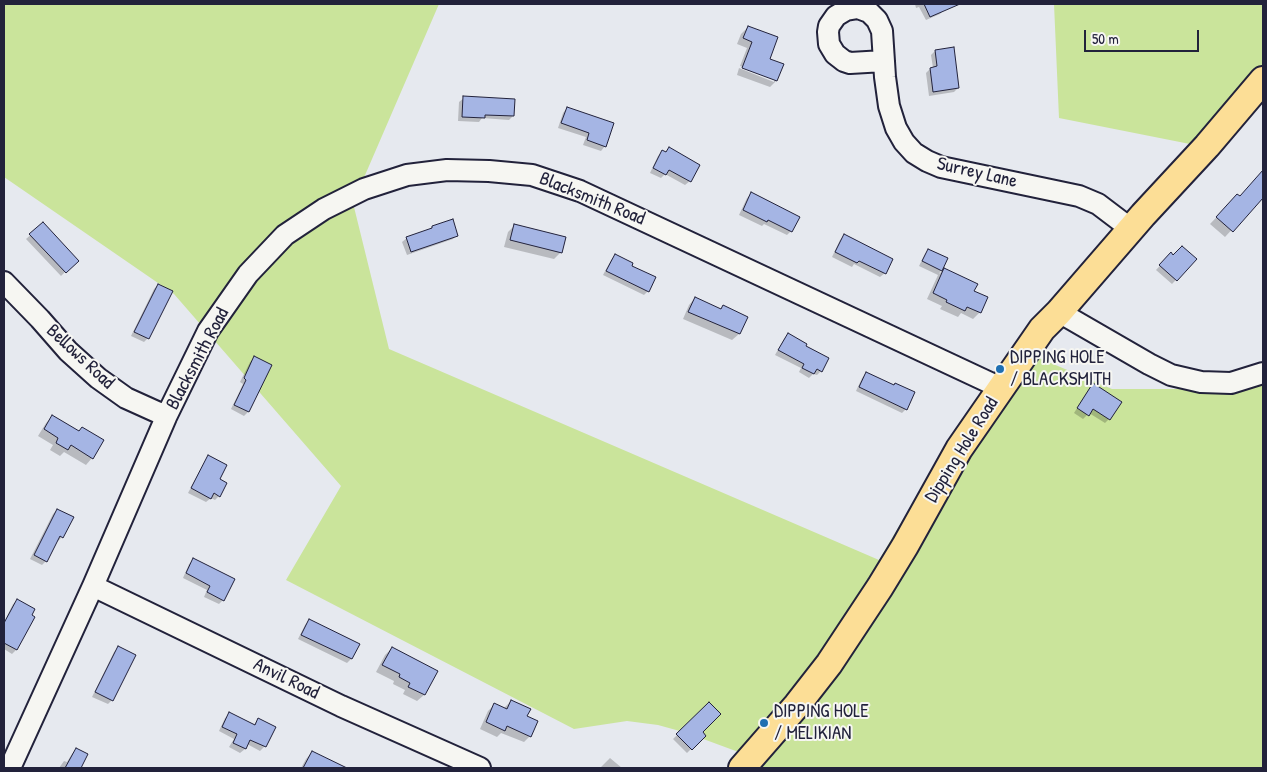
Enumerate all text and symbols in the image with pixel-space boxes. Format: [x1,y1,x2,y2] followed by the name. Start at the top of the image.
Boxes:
[1087,20,1202,52] scale bar
[1092,28,1119,49] text: 50 m
[935,153,1019,193] street label: Surrey Lane
[536,167,648,231] street label: Blacksmith Road
[162,304,234,414] street label: Blacksmith Road
[41,320,119,394] street label: Bellows Road
[1010,347,1111,391] place label: DIPPING HOLE / BLACKSMITH
[994,363,1006,375] marker: DIPPING HOLE / BLACKSMITH
[921,393,1003,507] street label: Dipping Hole Road
[249,653,323,705] street label: Anvil Road
[774,701,869,745] place label: DIPPING HOLE / MELIKIAN
[758,717,770,729] marker: DIPPING HOLE / MELIKIAN

